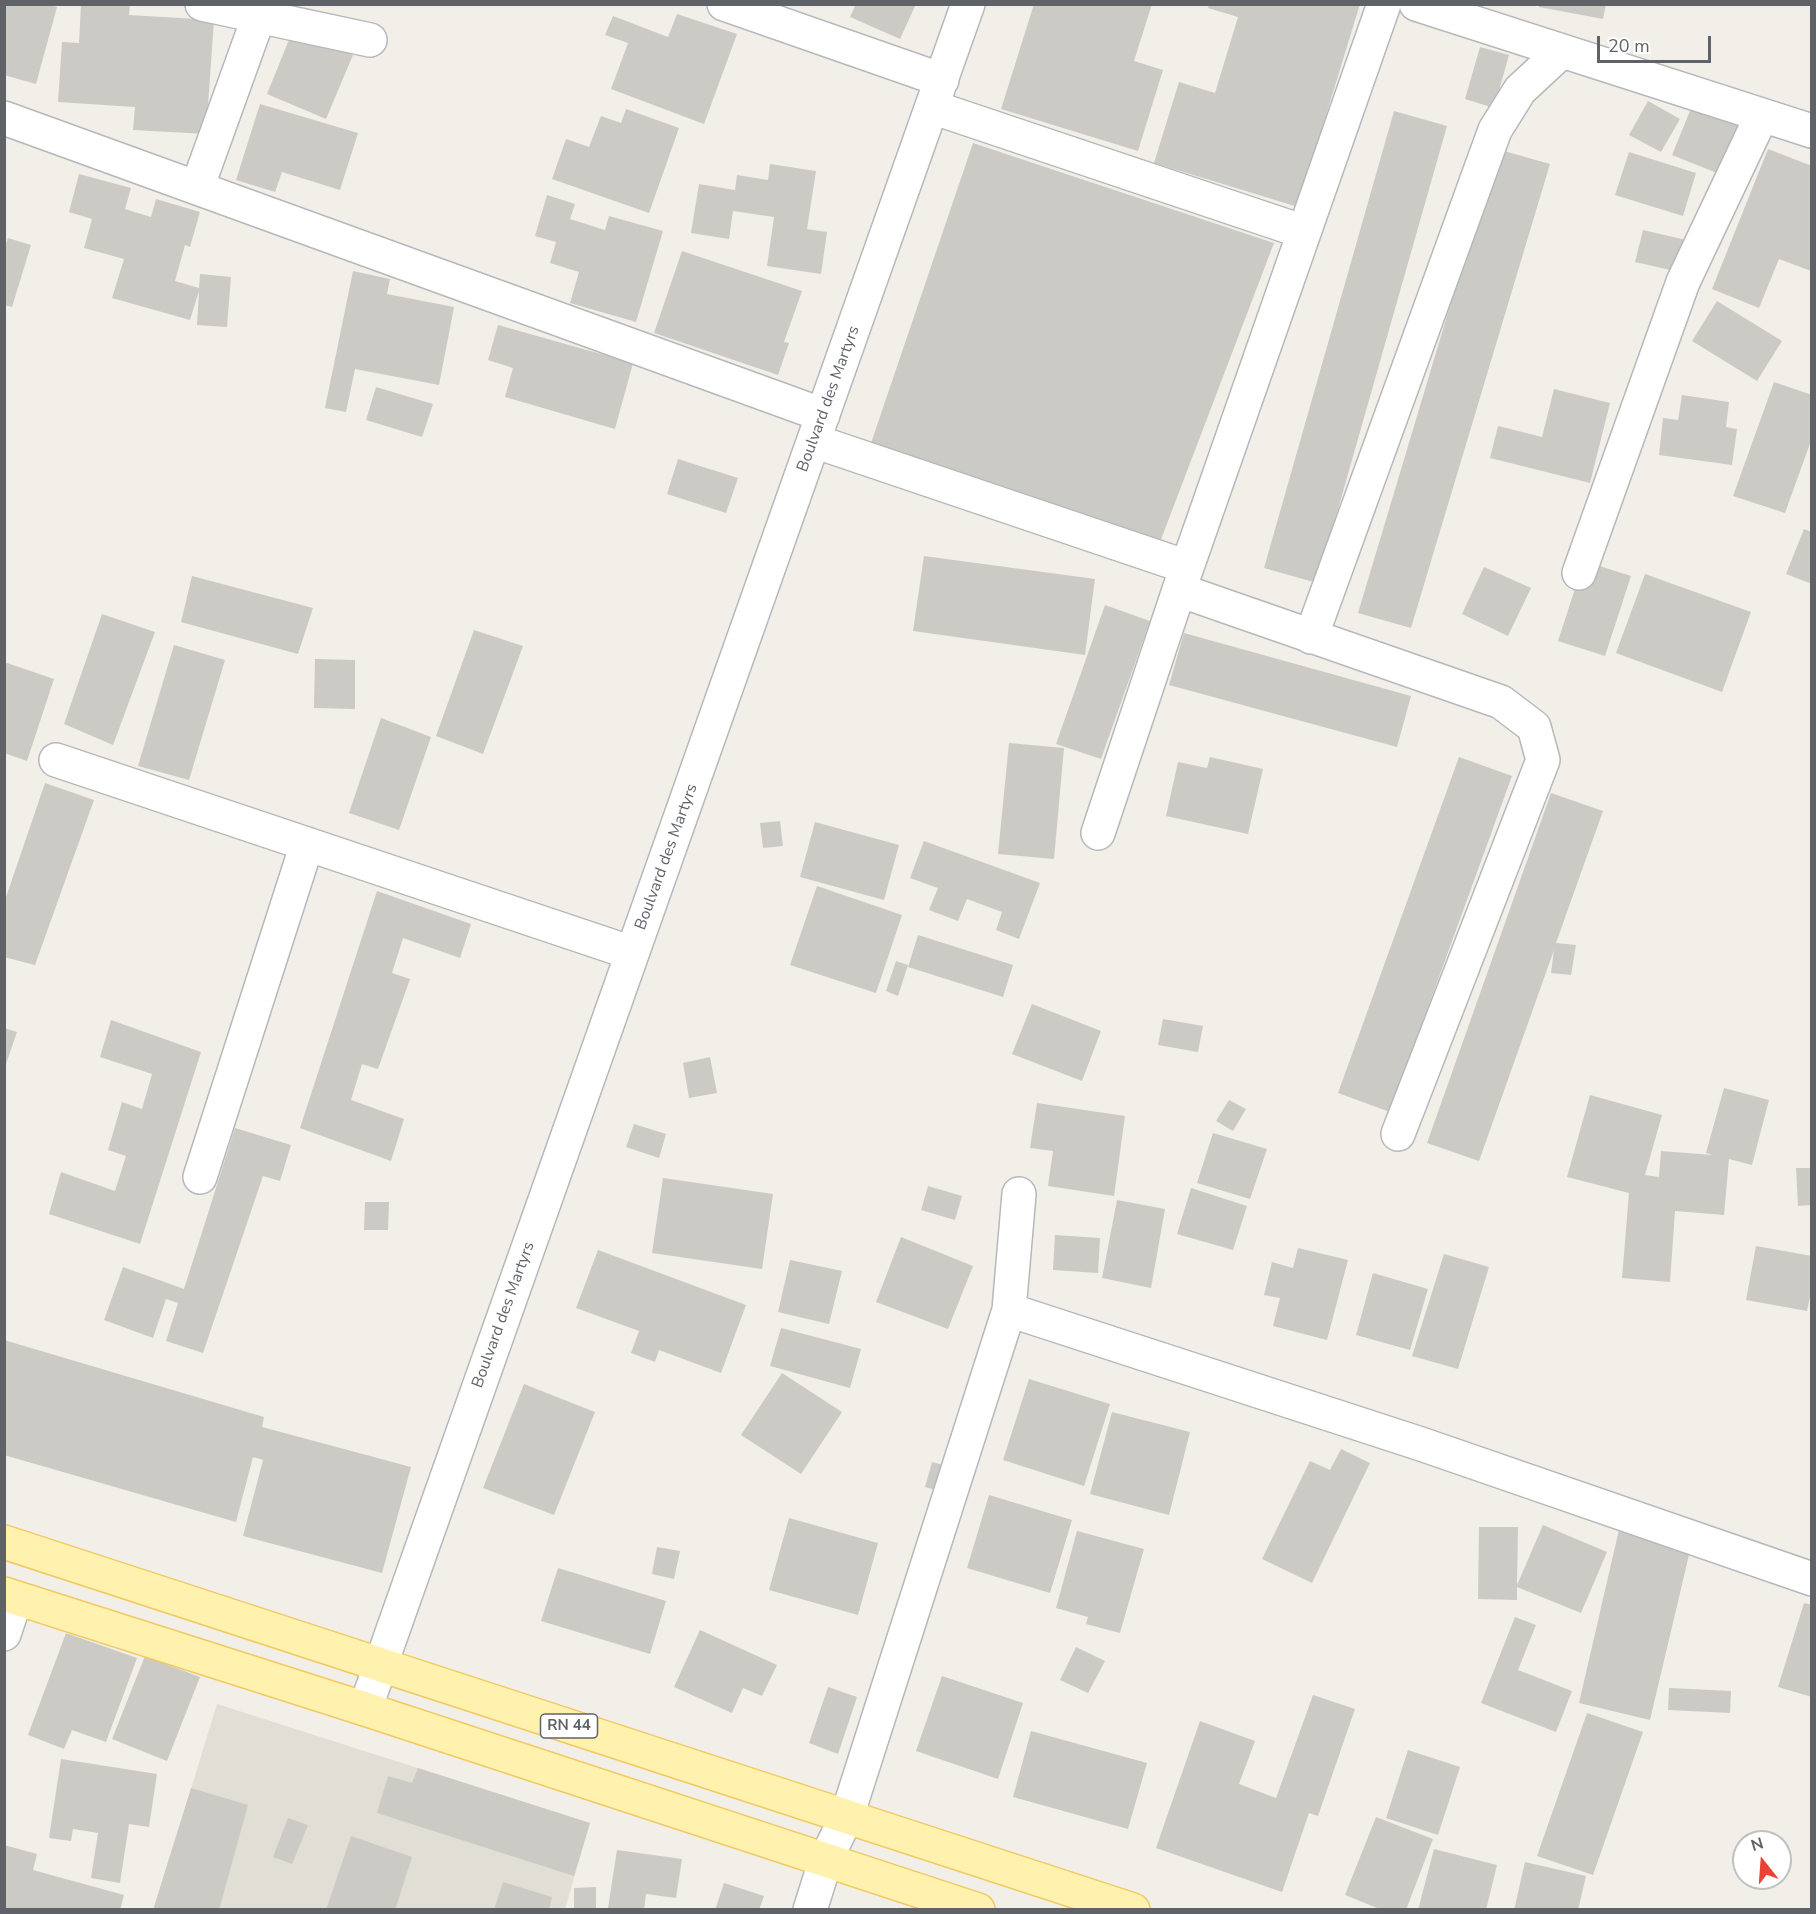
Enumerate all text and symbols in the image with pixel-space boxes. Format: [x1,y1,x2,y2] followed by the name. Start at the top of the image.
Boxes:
[1600,24,1714,62] scale bar
[1608,34,1650,58] text: 20 m
[794,323,864,475] street label: Boulvard des Martyrs
[632,781,702,933] street label: Boulvard des Martyrs
[469,1239,539,1391] street label: Boulvard des Martyrs
[540,1714,598,1738] road number: RN 44
[1732,1830,1792,1890] north arrow
[1748,1832,1766,1857] text: N

